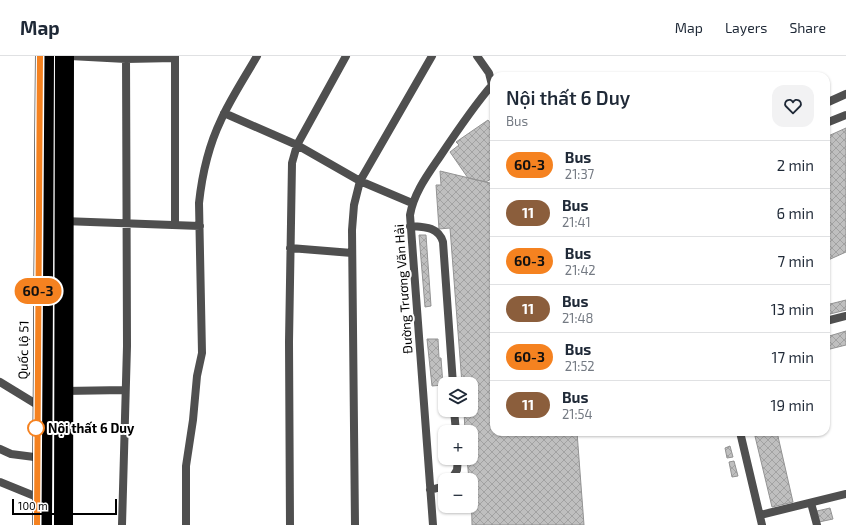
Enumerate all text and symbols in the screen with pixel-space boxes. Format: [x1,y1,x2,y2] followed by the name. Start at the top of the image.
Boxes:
[20,16,60,39] text: Map
[675,19,703,36] text: Map
[725,19,767,36] text: Layers
[789,19,826,36] text: Share
[772,85,814,127] button: heart
[506,86,630,109] text: Nội thất 6 Duy
[506,113,528,129] text: Bus
[565,148,591,166] text: Bus
[514,156,545,173] text: 60-3
[777,156,814,174] text: 2 min
[565,166,594,182] text: 21:37
[562,196,588,214] text: Bus
[522,204,534,221] text: 11
[776,204,814,222] text: 6 min
[562,214,591,230] text: 21:41
[390,224,416,354] street label: Đường Trương Văn Hải
[565,244,591,262] text: Bus
[514,252,545,269] text: 60-3
[777,252,814,270] text: 7 min
[565,262,596,278] text: 21:42
[10,278,66,304] line badge: 60-3
[23,282,53,299] text: 60-3
[562,292,588,310] text: Bus
[522,300,534,317] text: 11
[771,300,814,318] text: 13 min
[562,310,593,326] text: 21:48
[14,320,32,380] street label: Quốc lộ 51
[565,340,591,358] text: Bus
[514,348,545,365] text: 60-3
[771,348,814,366] text: 17 min
[565,358,595,374] text: 21:52
[438,377,478,513] map controls
[438,377,478,417] button: layers
[562,388,588,406] text: Bus
[522,396,534,413] text: 11
[771,396,814,414] text: 19 min
[562,406,593,422] text: 21:54
[27,419,45,437] marker: Nội thất 6 Duy
[48,420,135,436] place label: Nội thất 6 Duy
[438,425,478,465] button: +
[438,473,478,513] button: −
[12,497,117,516] scale bar
[18,499,48,512] text: 100 m

